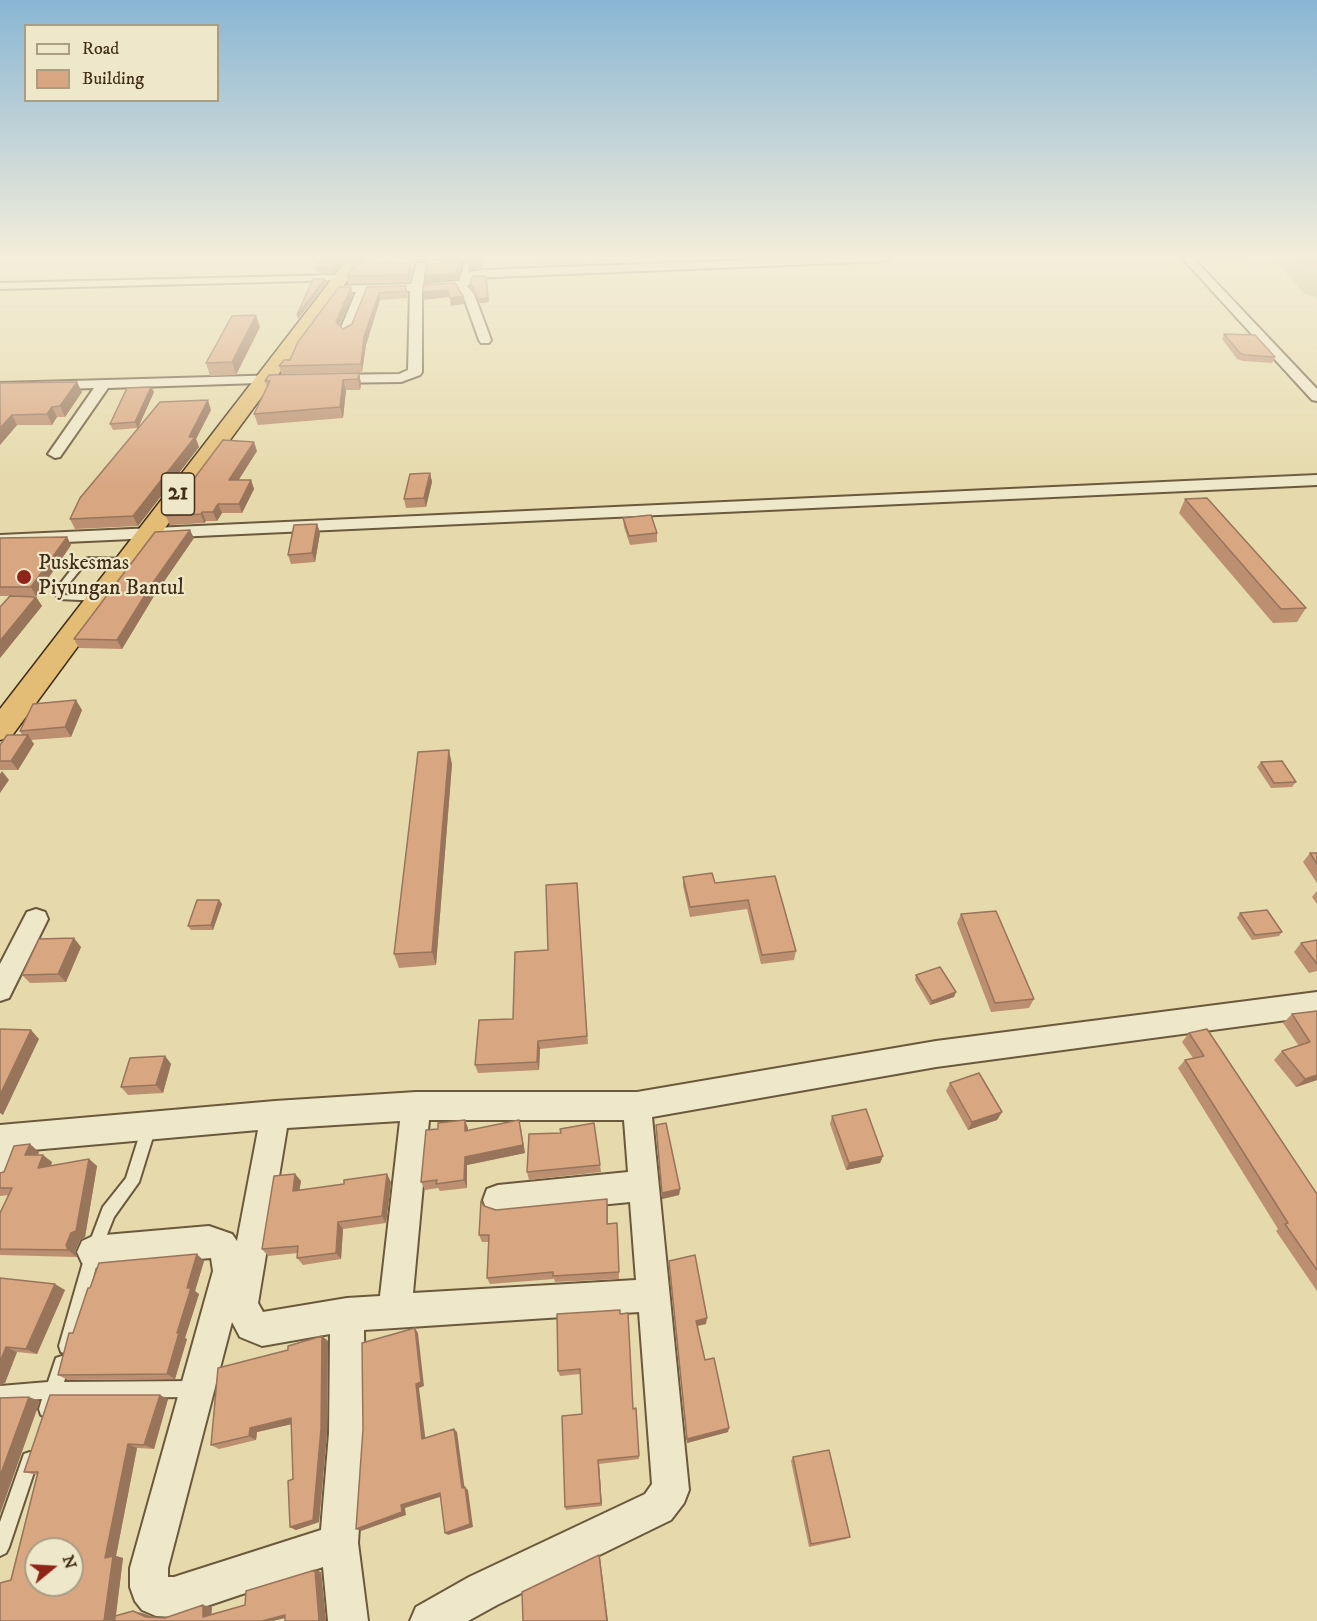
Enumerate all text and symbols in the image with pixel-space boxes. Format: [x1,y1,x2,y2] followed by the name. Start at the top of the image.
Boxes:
[24,24,219,102] legend
[82,38,119,60] text: Road
[82,68,144,90] text: Building
[162,473,195,515] road number: 21
[38,551,184,602] place label: Puskesmas Piyungan Bantul
[15,568,33,586] marker: Puskesmas Piyungan Bantul
[24,1537,84,1597] north arrow
[58,1553,81,1571] text: N

